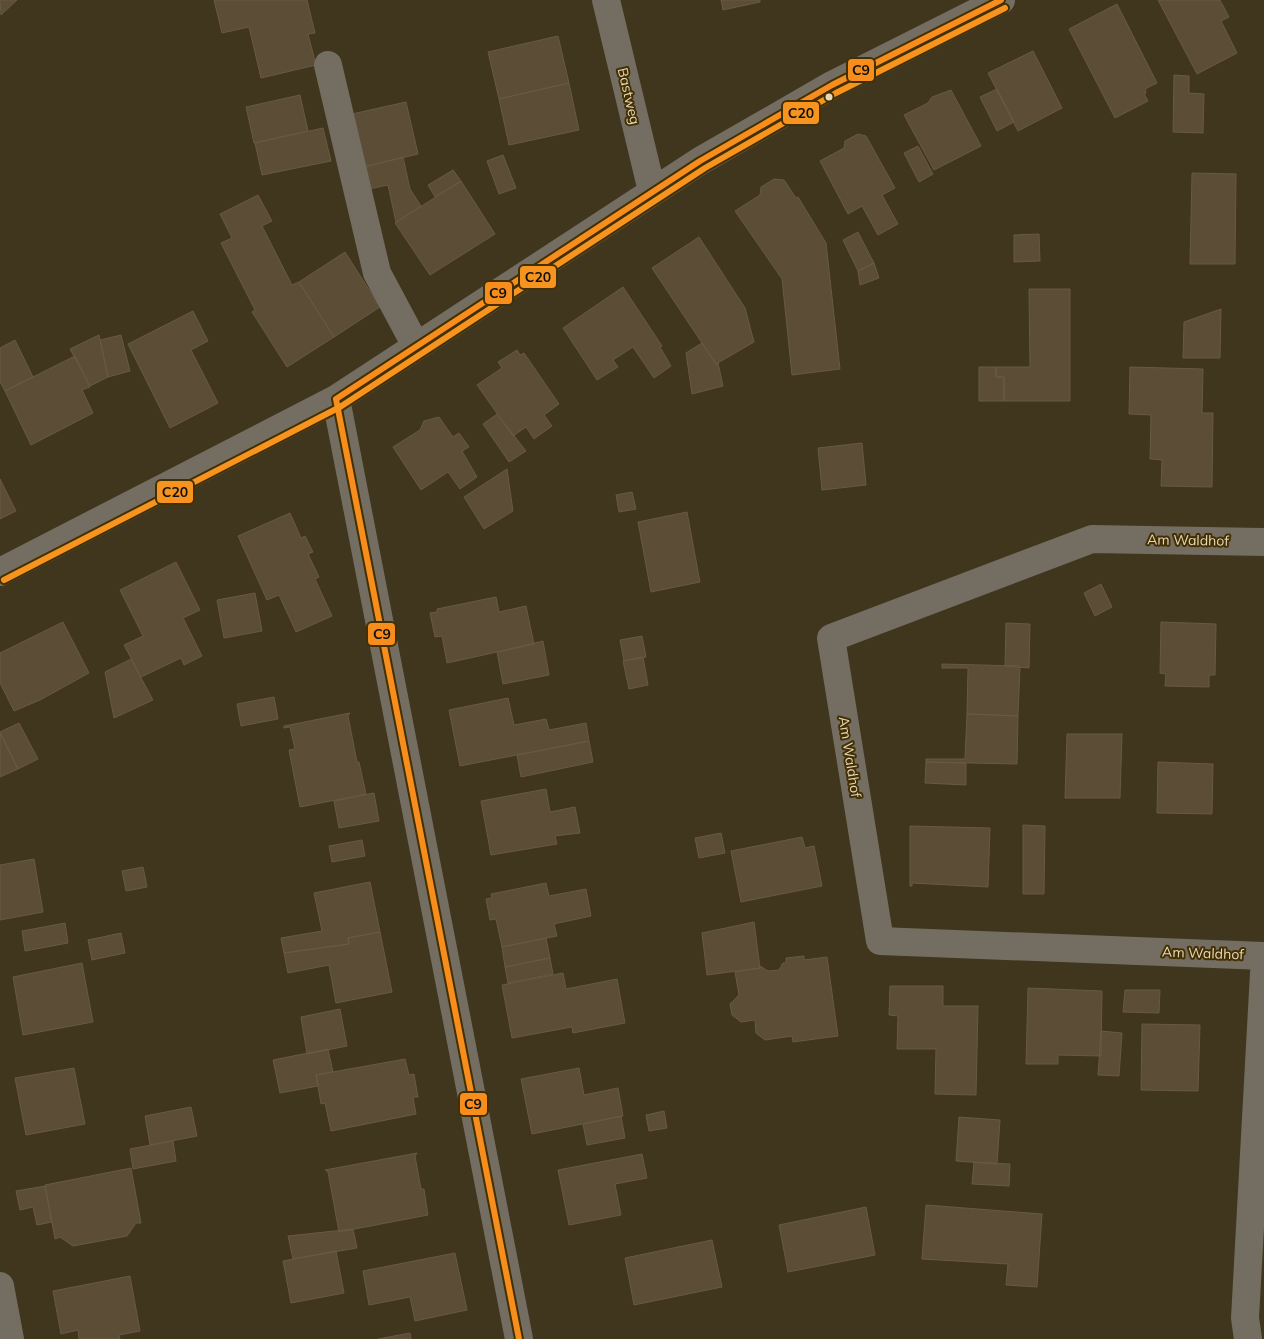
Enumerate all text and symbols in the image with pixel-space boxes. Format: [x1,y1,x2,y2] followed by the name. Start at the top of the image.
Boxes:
[847,58,875,82] line badge: C9
[852,61,870,79] text: C9
[614,66,644,126] street label: Bastweg
[824,92,834,102] unlabelled marker
[782,101,820,125] line badge: C20
[788,104,814,122] text: C20
[519,265,557,289] line badge: C20
[525,268,551,286] text: C20
[484,281,513,305] line badge: C9
[489,284,507,302] text: C9
[156,480,194,504] line badge: C20
[162,483,188,501] text: C20
[1147,530,1229,550] street label: Am Waldhof
[367,622,396,646] line badge: C9
[373,625,391,643] text: C9
[835,715,865,799] street label: Am Waldhof
[1162,943,1245,963] street label: Am Waldhof
[459,1092,488,1116] line badge: C9
[464,1095,482,1113] text: C9

